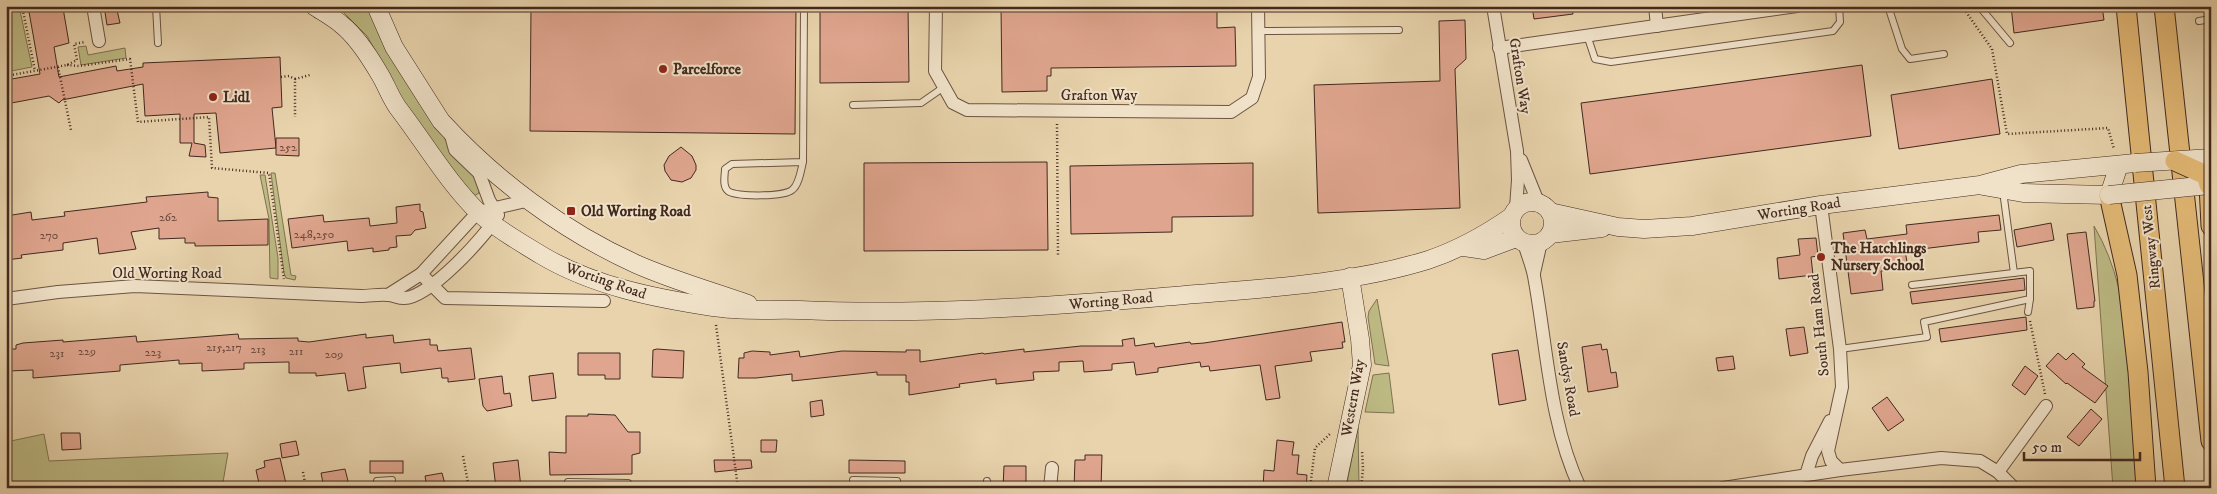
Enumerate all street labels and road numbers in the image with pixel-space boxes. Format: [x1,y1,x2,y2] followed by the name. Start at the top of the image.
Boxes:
[1505,37,1536,116] street label: Grafton Way
[1061,86,1138,105] street label: Grafton Way
[1755,193,1842,225] street label: Worting Road
[2137,204,2165,290] street label: Ringway West
[562,258,649,304] street label: Worting Road
[112,264,222,283] street label: Old Worting Road
[1804,272,1834,377] street label: South Ham Road
[1067,288,1154,314] street label: Worting Road
[1552,340,1584,418] street label: Sandys Road
[1337,357,1369,439] street label: Western Way

